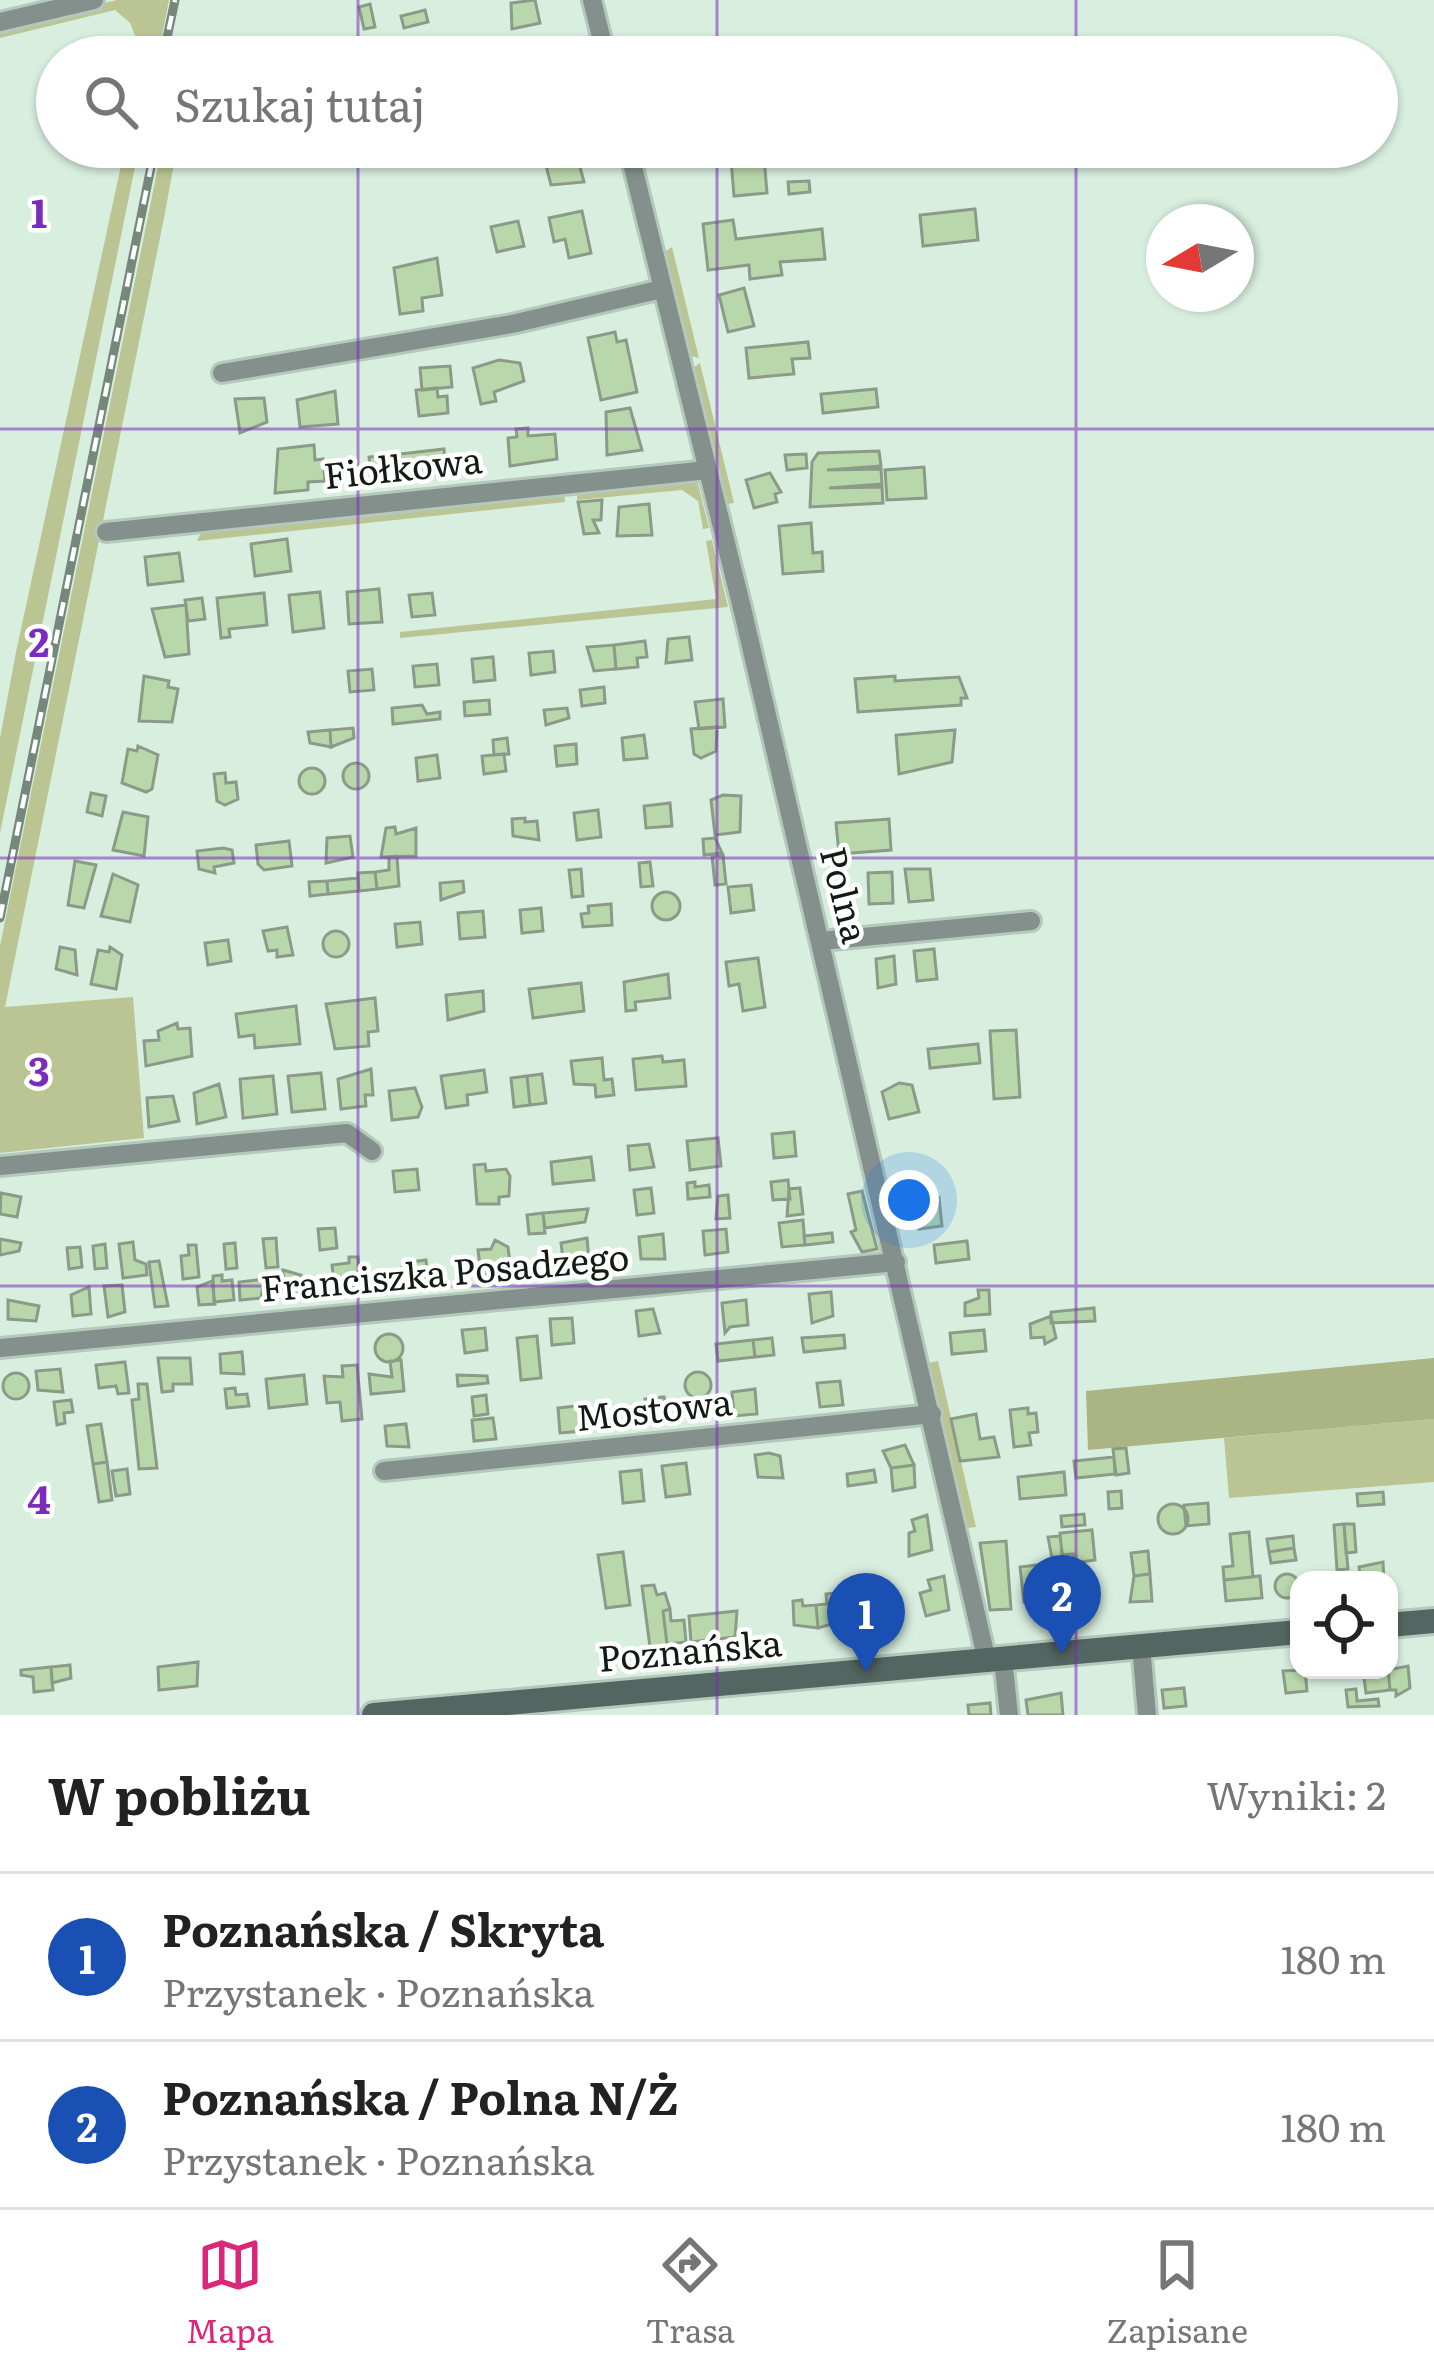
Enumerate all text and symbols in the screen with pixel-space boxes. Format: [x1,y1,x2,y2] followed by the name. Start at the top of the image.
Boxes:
[36,36,1398,168] search box
[78,69,144,135] icon: search
[174,69,425,136] text: Szukaj tutaj
[31,182,47,240] text: 1
[1146,204,1254,312] north arrow
[321,431,485,500] street label: Fiołkowa
[29,611,49,669] text: 2
[809,841,884,949] street label: Polna
[28,1040,50,1098] text: 3
[879,1170,939,1230] your location
[258,1228,631,1313] street label: Franciszka Posadzego
[573,1373,735,1442] street label: Mostowa
[27,1468,51,1526] text: 4
[1023,1555,1101,1654] pin: 2
[1290,1571,1398,1679] map controls
[1290,1571,1398,1679] button: locate
[827,1573,905,1672] pin: 1
[596,1614,784,1683] street label: Poznańska
[48,1755,311,1831] text: W pobliżu
[1206,1764,1386,1822] text: Wyniki: 2
[162,1894,604,1961] text: Poznańska / Skryta
[79,1928,95,1986] text: 1
[1280,1928,1386,1986] text: 180 m
[162,1961,595,2019] text: Przystanek · Poznańska
[162,2062,679,2129] text: Poznańska / Polna N/Ż
[77,2096,97,2154] text: 2
[1280,2096,1386,2154] text: 180 m
[162,2129,595,2187] text: Przystanek · Poznańska
[186,2232,274,2353] tab: Mapa
[646,2232,735,2353] tab: Trasa
[1107,2232,1248,2353] tab: Zapisane

